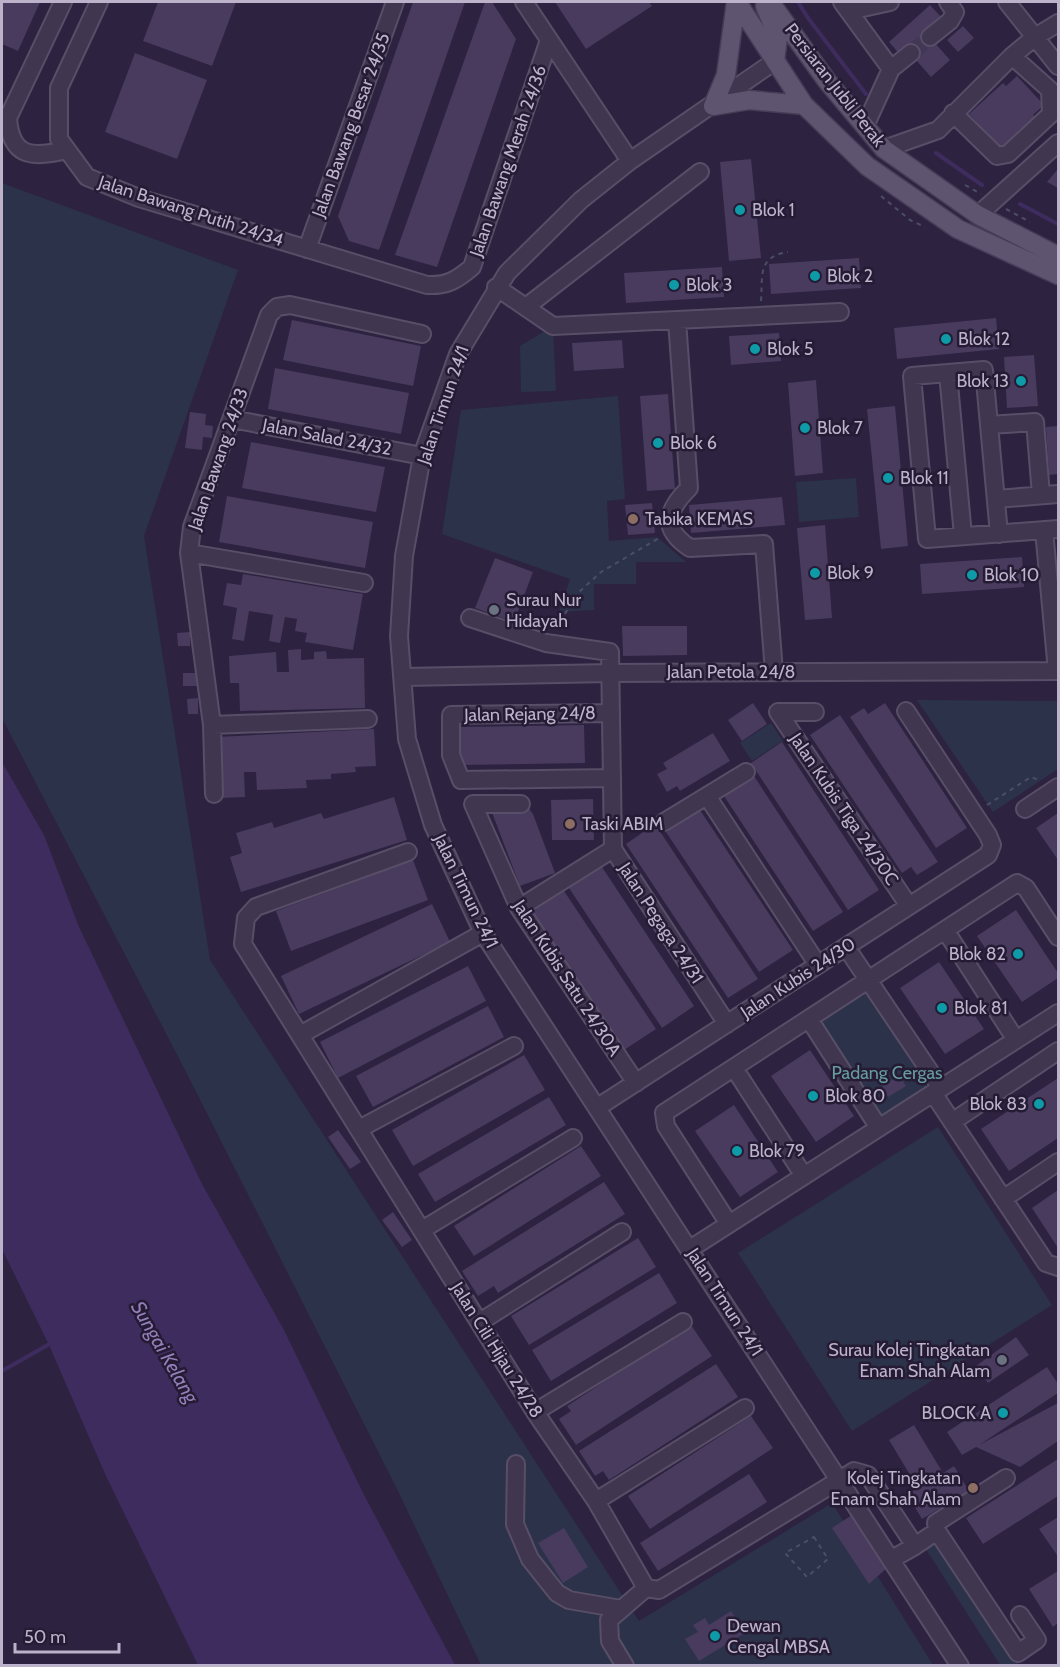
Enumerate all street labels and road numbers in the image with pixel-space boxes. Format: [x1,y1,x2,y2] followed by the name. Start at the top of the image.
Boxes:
[780,19,891,152] street label: Persiaran Jubli Perak
[307,30,395,221] street label: Jalan Bawang Besar 24/35
[465,62,551,261] street label: Jalan Bawang Merah 24/36
[95,170,286,251] street label: Jalan Bawang Putih 24/34
[412,343,474,468] street label: Jalan Timun 24/1
[183,385,253,534] street label: Jalan Bawang 24/33
[260,414,393,460] street label: Jalan Salad 24/32
[666,661,795,683] street label: Jalan Petola 24/8
[463,702,596,726] street label: Jalan Rejang 24/8
[784,728,903,889] street label: Jalan Kubis Tiga 24/30C
[428,829,503,952] street label: Jalan Timun 24/1
[613,858,708,988] street label: Jalan Pegaga 24/31
[508,895,626,1060] street label: Jalan Kubis Satu 24/30A
[736,933,860,1024] street label: Jalan Kubis 24/30
[681,1243,768,1360] street label: Jalan Timun 24/1
[446,1277,548,1422] street label: Jalan Cili Hijau 24/28

